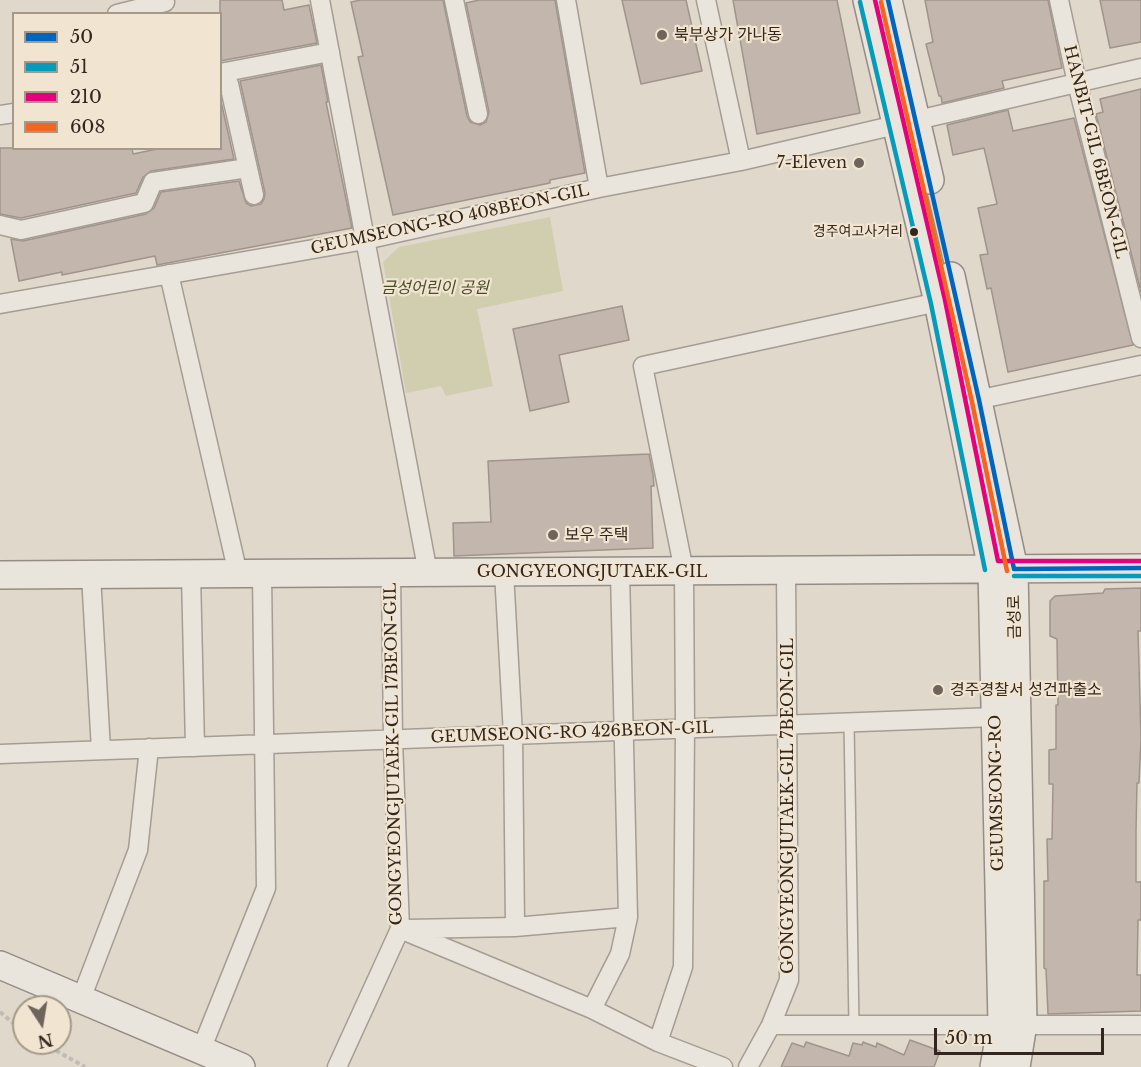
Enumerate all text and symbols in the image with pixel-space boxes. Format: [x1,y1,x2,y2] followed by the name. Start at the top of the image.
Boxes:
[12,12,222,150] legend
[674,25,782,45] place label: 북부상가 가나동
[70,26,93,48] text: 50
[655,28,669,42] marker: 북부상가 가나동
[1059,43,1131,261] street label: HANBIT-GIL 6BEON-GIL
[70,56,88,78] text: 51
[70,86,102,108] text: 210
[70,116,105,138] text: 608
[777,153,847,173] place label: 7-Eleven
[852,156,866,170] marker: 7-Eleven
[309,181,591,259] street label: GEUMSEONG-RO 408BEON-GIL
[813,224,903,240] place label: 경주여고사거리
[908,226,920,238] marker: 경주여고사거리
[381,278,489,298] park label: 금성어린이 공원
[565,525,628,545] place label: 보우 주택
[546,528,560,542] marker: 보우 주택
[477,562,707,582] street label: GONGYEONGJUTAEK-GIL
[381,582,407,926] street label: GONGYEONGJUTAEK-GIL 17BEON-GIL
[1005,595,1025,639] street label: 금성로
[778,638,798,974] street label: GONGYEONGJUTAEK-GIL 7BEON-GIL
[950,680,1102,700] place label: 경주경찰서 성건파출소
[931,683,945,697] marker: 경주경찰서 성건파출소
[986,715,1008,871] street label: GEUMSEONG-RO
[430,718,714,748] street label: GEUMSEONG-RO 426BEON-GIL
[12,995,72,1055] north arrow
[937,1016,1106,1054] scale bar
[945,1027,993,1049] text: 50 m
[36,1029,55,1052] text: N

